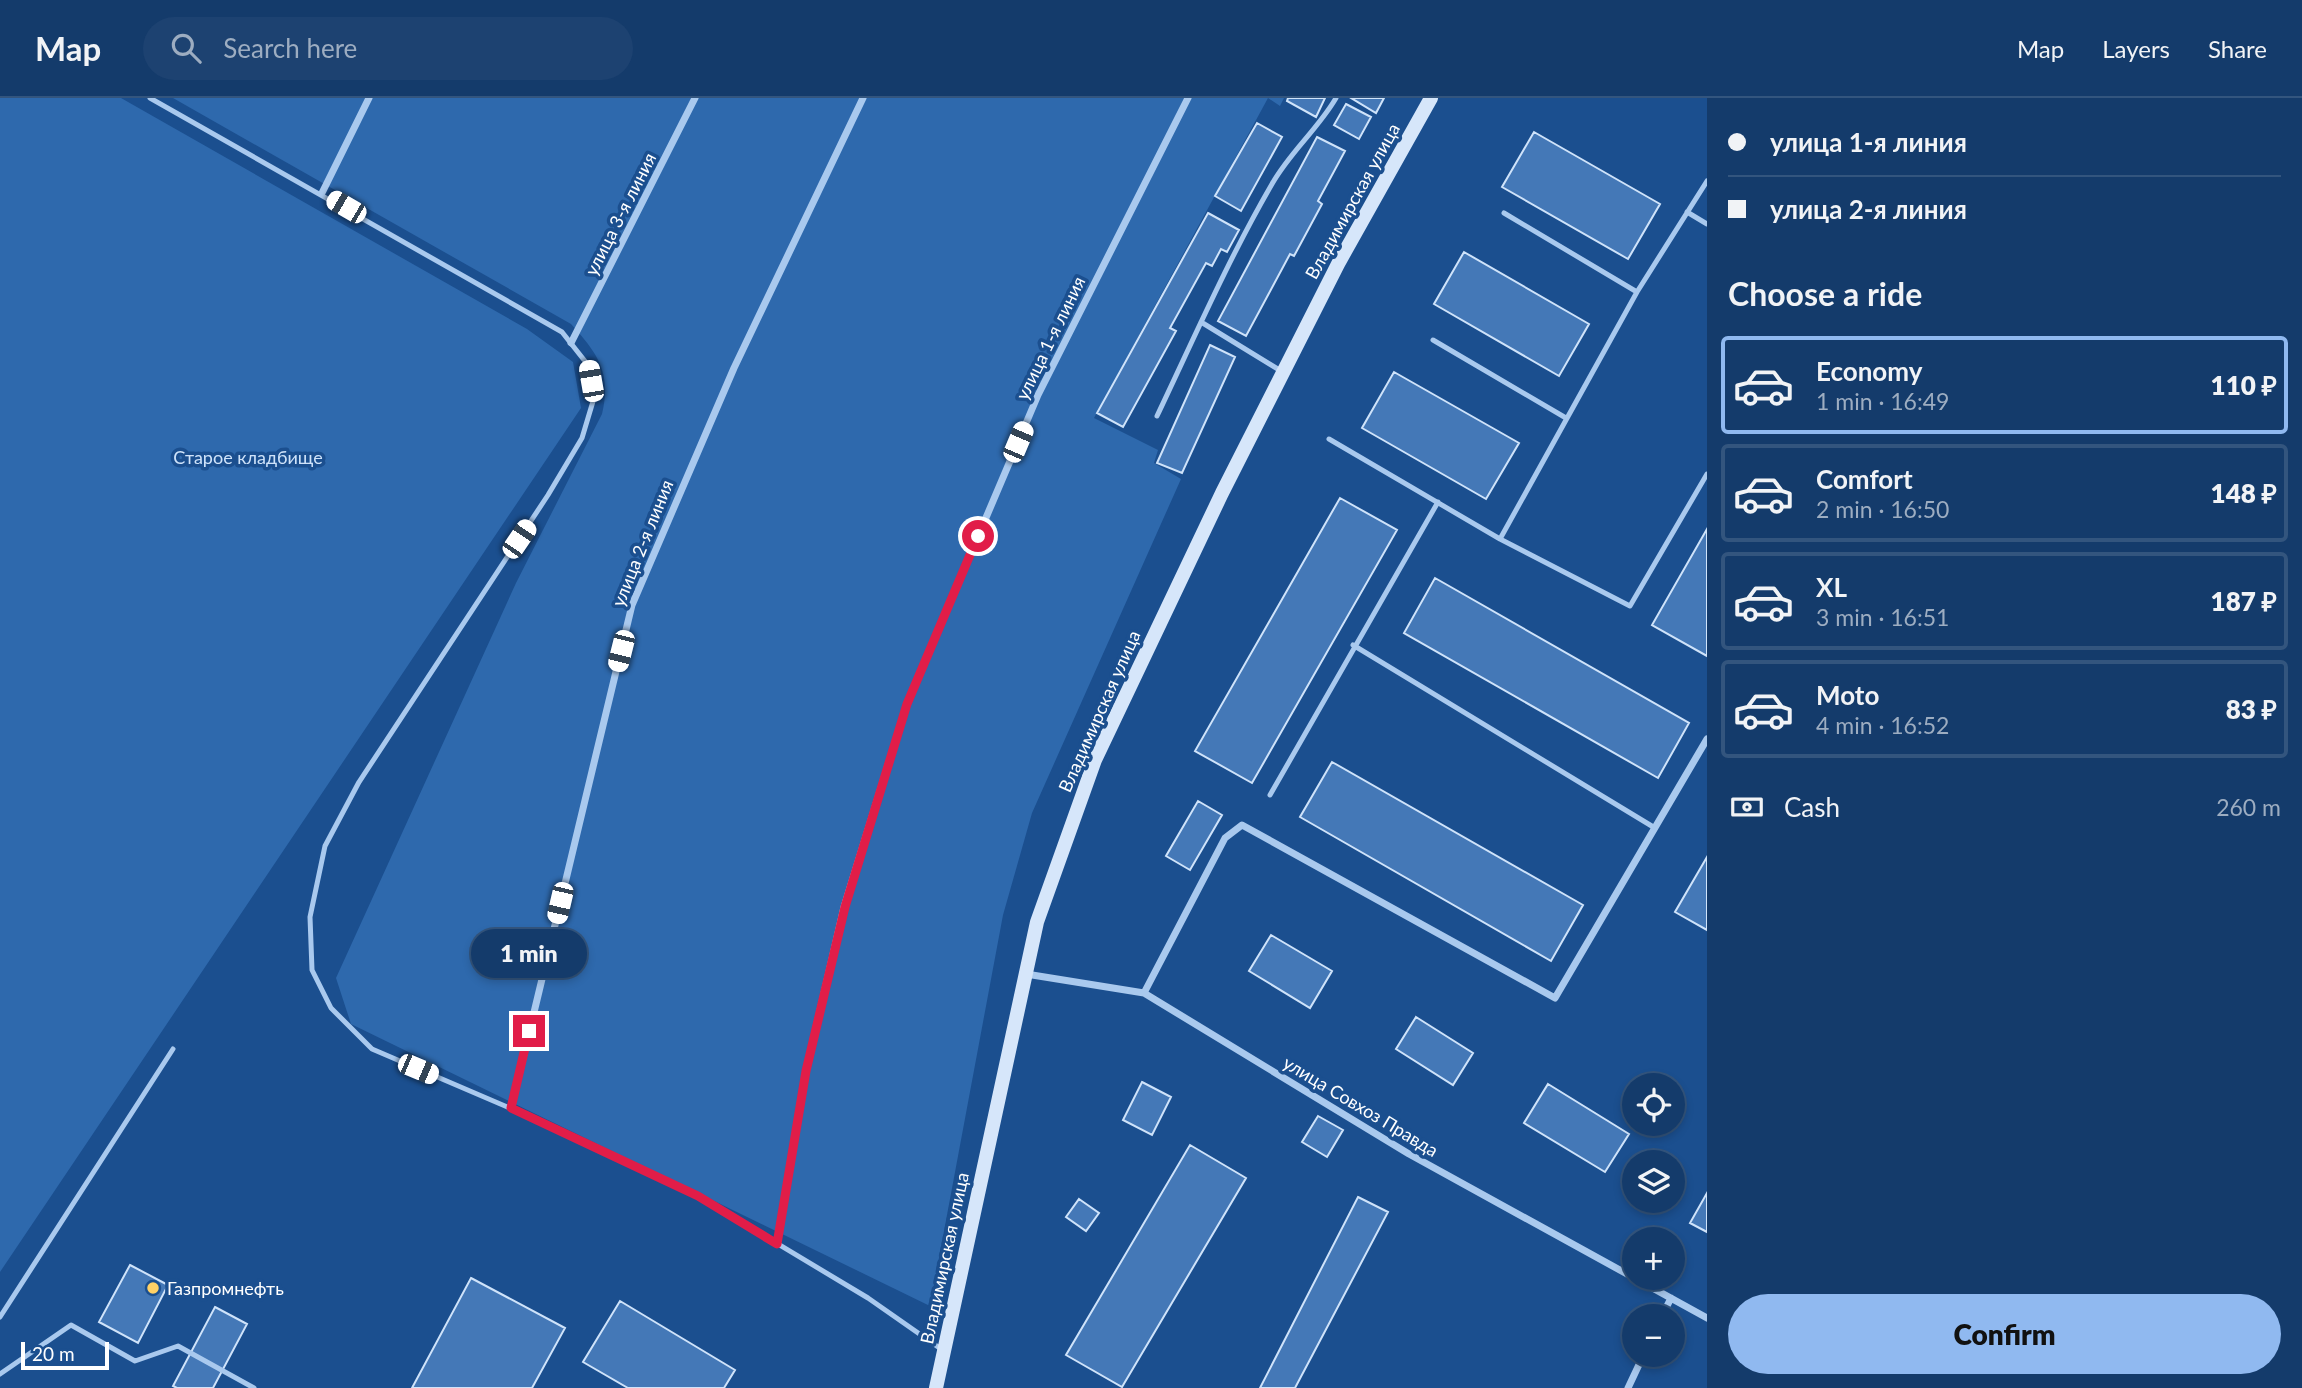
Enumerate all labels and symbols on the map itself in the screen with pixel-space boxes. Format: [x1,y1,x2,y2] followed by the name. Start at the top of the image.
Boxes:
[1300,119,1404,283] street label: Владимирская улица
[580,149,660,279] street label: улица 3-я линия
[323,187,370,227] car
[1011,273,1089,403] street label: улица 1-я линия
[578,358,605,404] car
[1001,419,1036,465] car
[173,446,323,468] park label: Старое кладбище
[607,476,677,610] street label: улица 2-я линия
[499,516,540,562] car
[962,520,994,552] route start
[1053,627,1145,795] street label: Владимирская улица
[606,628,637,674] car
[546,880,575,926] car
[471,930,587,978] callout: 1 min
[513,1015,545,1047] route end
[395,1051,442,1087] car
[1280,1051,1442,1161] street label: улица Совхоз Правда
[915,1170,973,1346] street label: Владимирская улица
[167,1277,284,1299] place label: Газпромнефть
[145,1280,161,1296] marker: Газпромнефть
[21,1339,108,1371] scale bar

